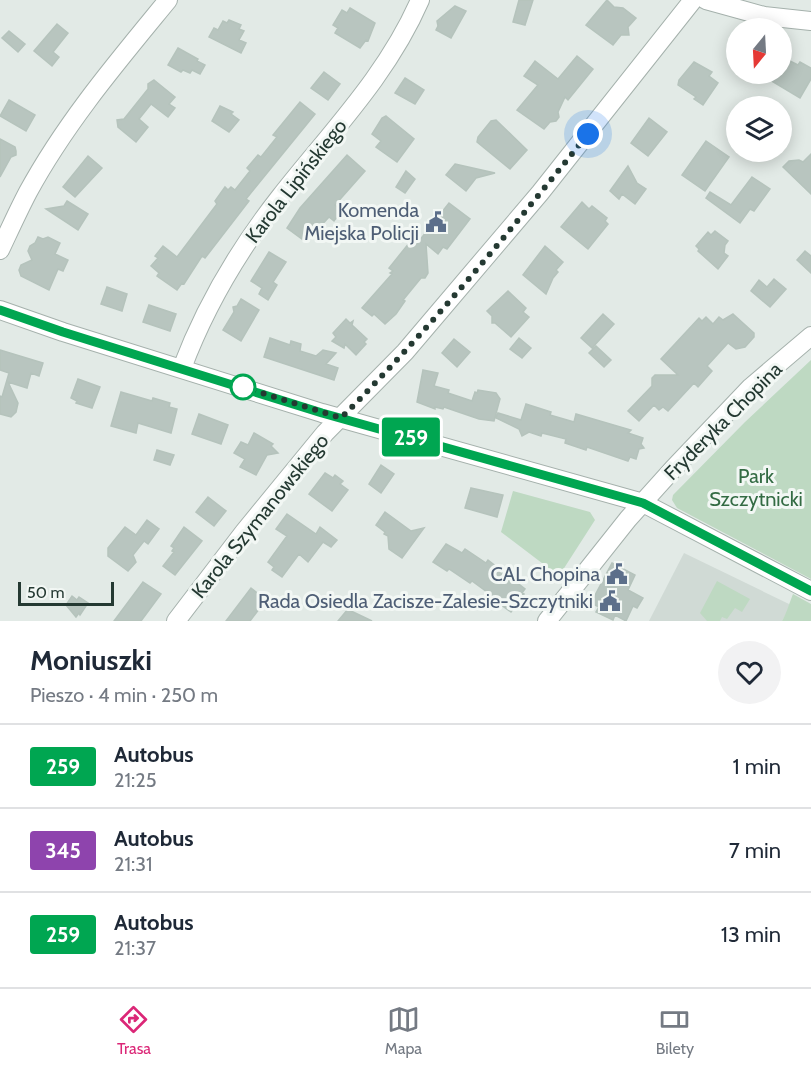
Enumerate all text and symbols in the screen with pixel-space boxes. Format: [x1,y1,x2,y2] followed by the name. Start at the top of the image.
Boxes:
[726,18,792,84] north arrow
[726,18,792,162] map controls
[726,96,792,162] button: layers
[240,114,352,248] street label: Karola Lipińskiego
[573,119,603,149] your location
[304,198,419,245] place label: Komenda Miejska Policji
[424,210,448,234] public building icon: Komenda Miejska Policji
[659,357,787,485] street label: Fryderyka Chopina
[230,374,256,400] unlabelled marker
[376,418,446,456] line badge: 259
[394,425,428,450] text: 259
[186,429,334,603] street label: Karola Szymanowskiego
[709,464,803,511] park label: Park Szczytnicki
[491,562,600,586] place label: CAL Chopina
[605,562,629,586] public building icon: CAL Chopina
[18,579,114,606] scale bar
[27,583,64,602] text: 50 m
[258,589,593,613] place label: Rada Osiedla Zacisze-Zalesie-Szczytniki
[598,589,622,613] public building icon: Rada Osiedla Zacisze-Zalesie-Szczytniki
[718,641,781,704] button: heart
[30,643,152,677] text: Moniuszki
[30,683,218,707] text: Pieszo · 4 min · 250 m
[114,741,194,768] text: Autobus
[733,753,781,780] text: 1 min
[46,754,80,779] text: 259
[114,768,156,792] text: 21:25
[114,825,194,852] text: Autobus
[729,837,781,864] text: 7 min
[45,838,81,863] text: 345
[114,852,153,876] text: 21:31
[114,909,194,936] text: Autobus
[721,921,781,948] text: 13 min
[46,922,80,947] text: 259
[114,936,156,960] text: 21:37
[117,1003,151,1058] tab: Trasa
[385,1003,422,1058] tab: Mapa
[656,1003,694,1058] tab: Bilety

